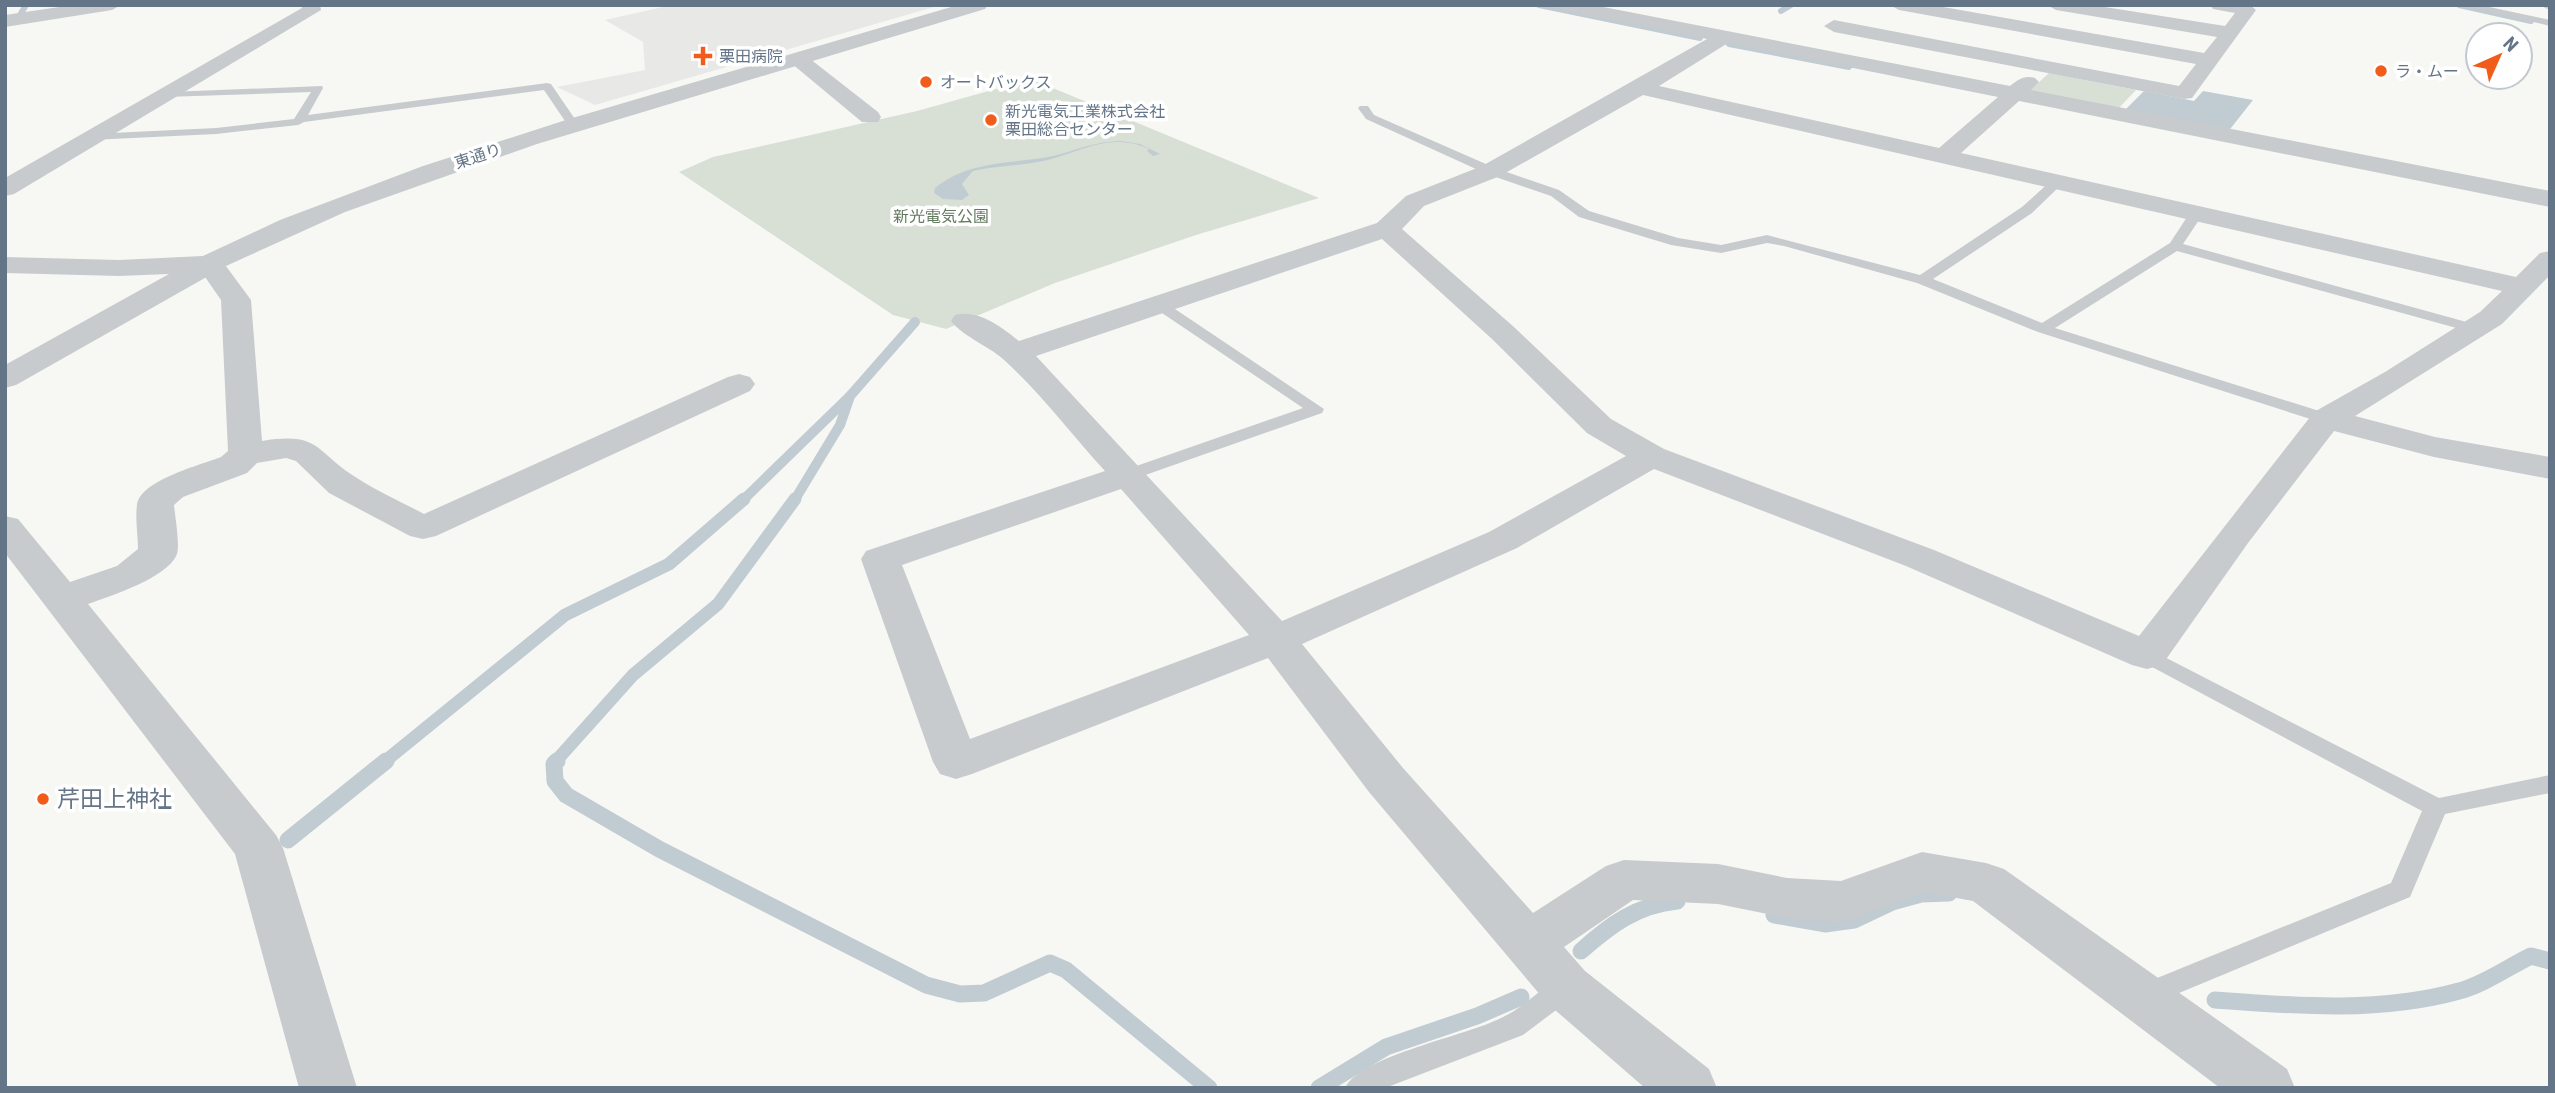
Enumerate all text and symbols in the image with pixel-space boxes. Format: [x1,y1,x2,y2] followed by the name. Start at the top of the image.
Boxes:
[2464,21,2534,91] north arrow
[2498,32,2523,57] text: N
[693,46,713,66] marker: 栗田病院
[719,47,783,66] place label: 栗田病院
[2395,62,2459,81] place label: ラ・ムー
[2373,63,2389,79] marker: ラ・ムー
[940,73,1052,92] place label: オートバックス
[918,74,934,90] marker: オートバックス
[1005,102,1165,139] place label: 新光電気工業株式会社 栗田総合センター
[983,112,999,128] marker: 新光電気工業株式会社 栗田総合センター
[452,140,504,172] street label: 東通り
[893,207,989,226] park label: 新光電気公園
[57,786,172,813] place label: 芹田上神社
[35,791,51,807] marker: 芹田上神社

